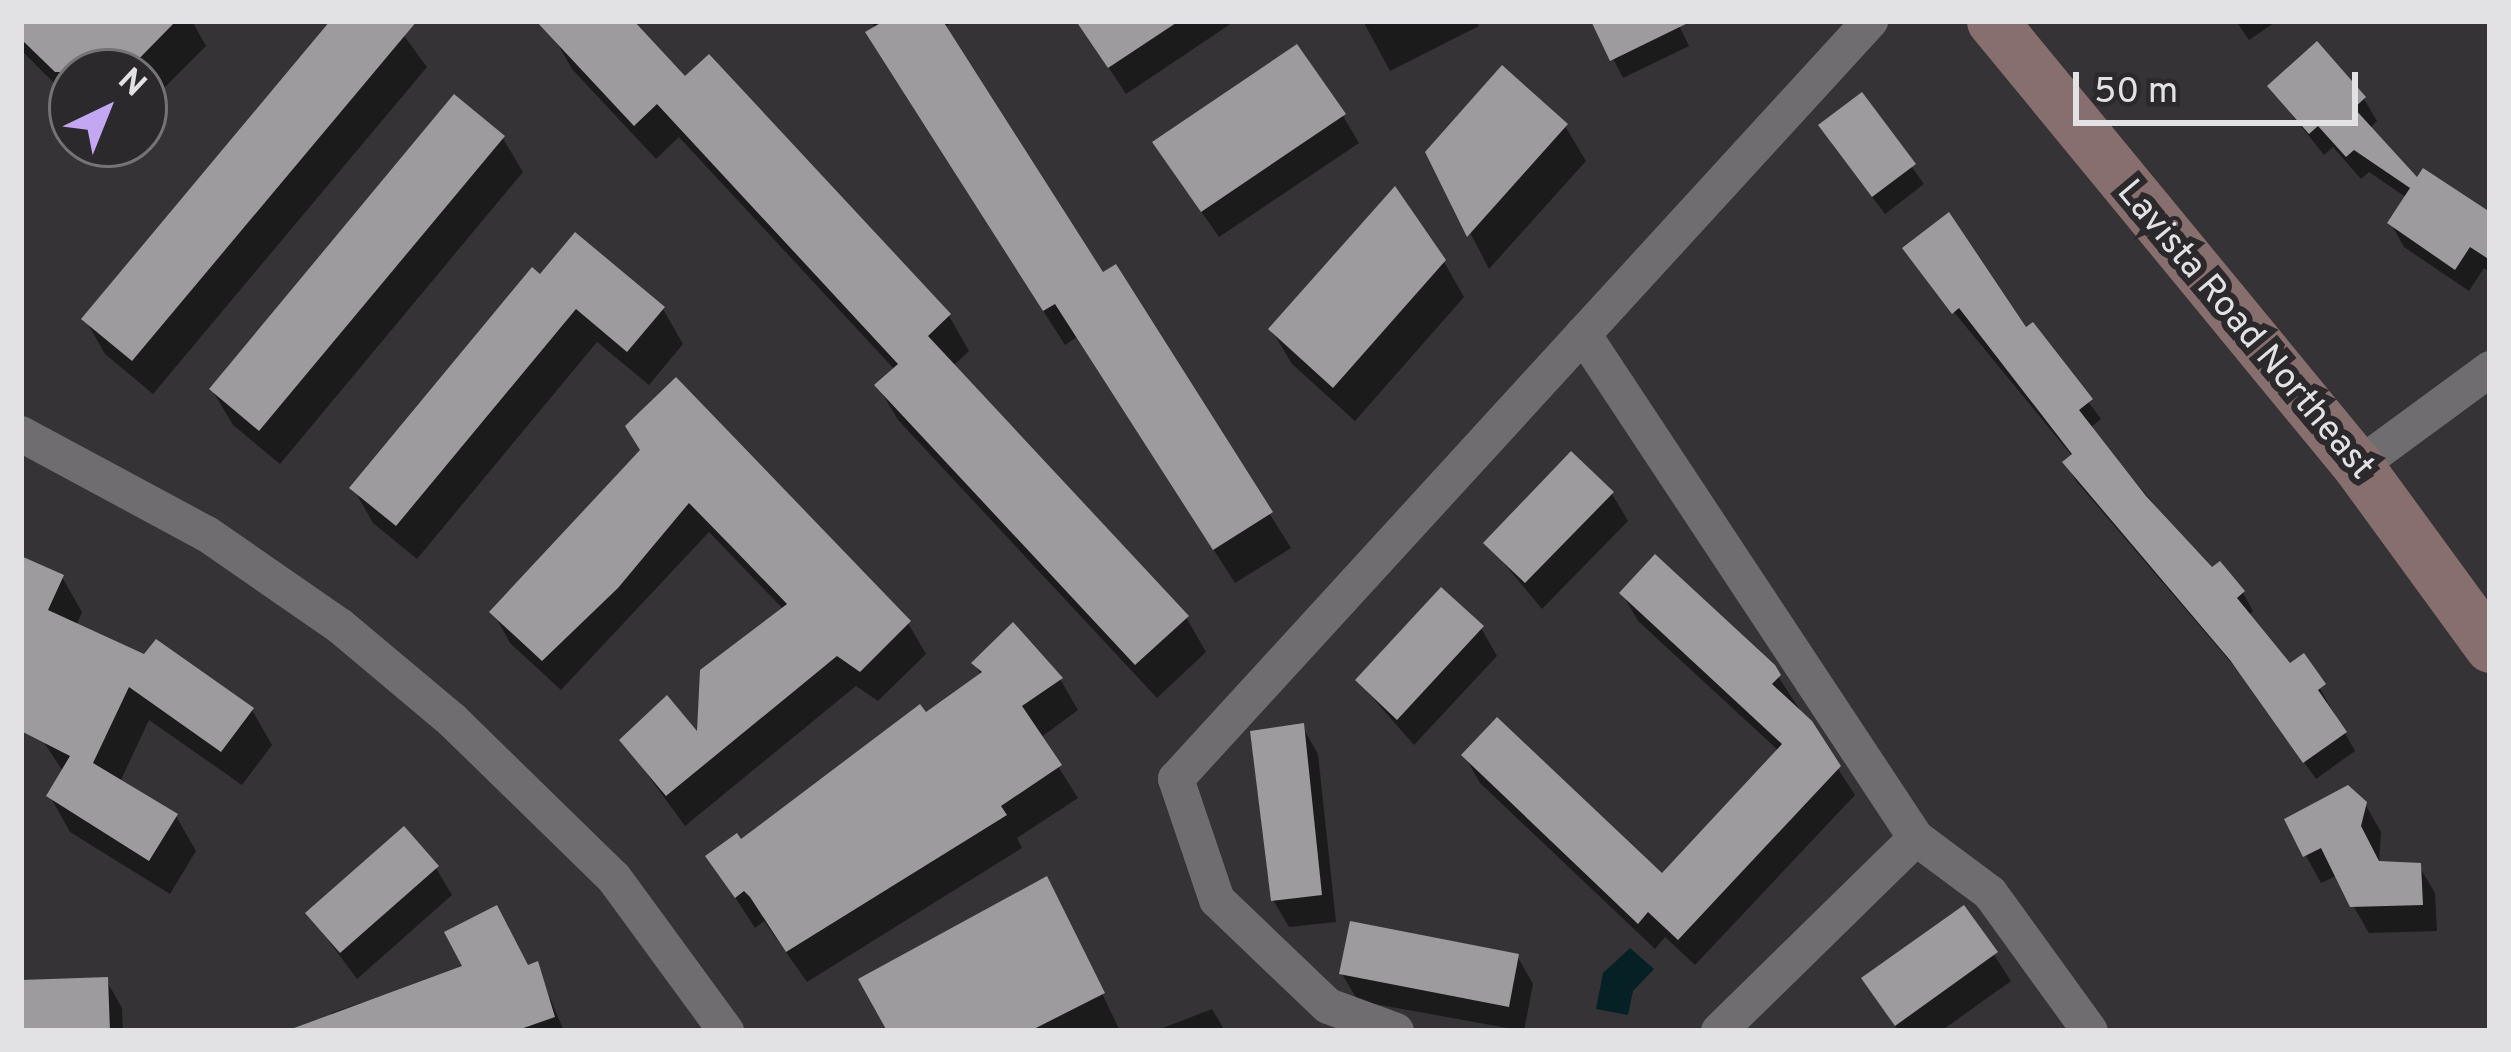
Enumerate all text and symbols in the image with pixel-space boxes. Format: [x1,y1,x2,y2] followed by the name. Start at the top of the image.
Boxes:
[48,48,168,168] north arrow
[2079,48,2364,122] scale bar
[108,60,153,107] text: N
[2094,70,2178,116] text: 50 m
[2106,173,2382,489] street label: Lavista Road Northeast

